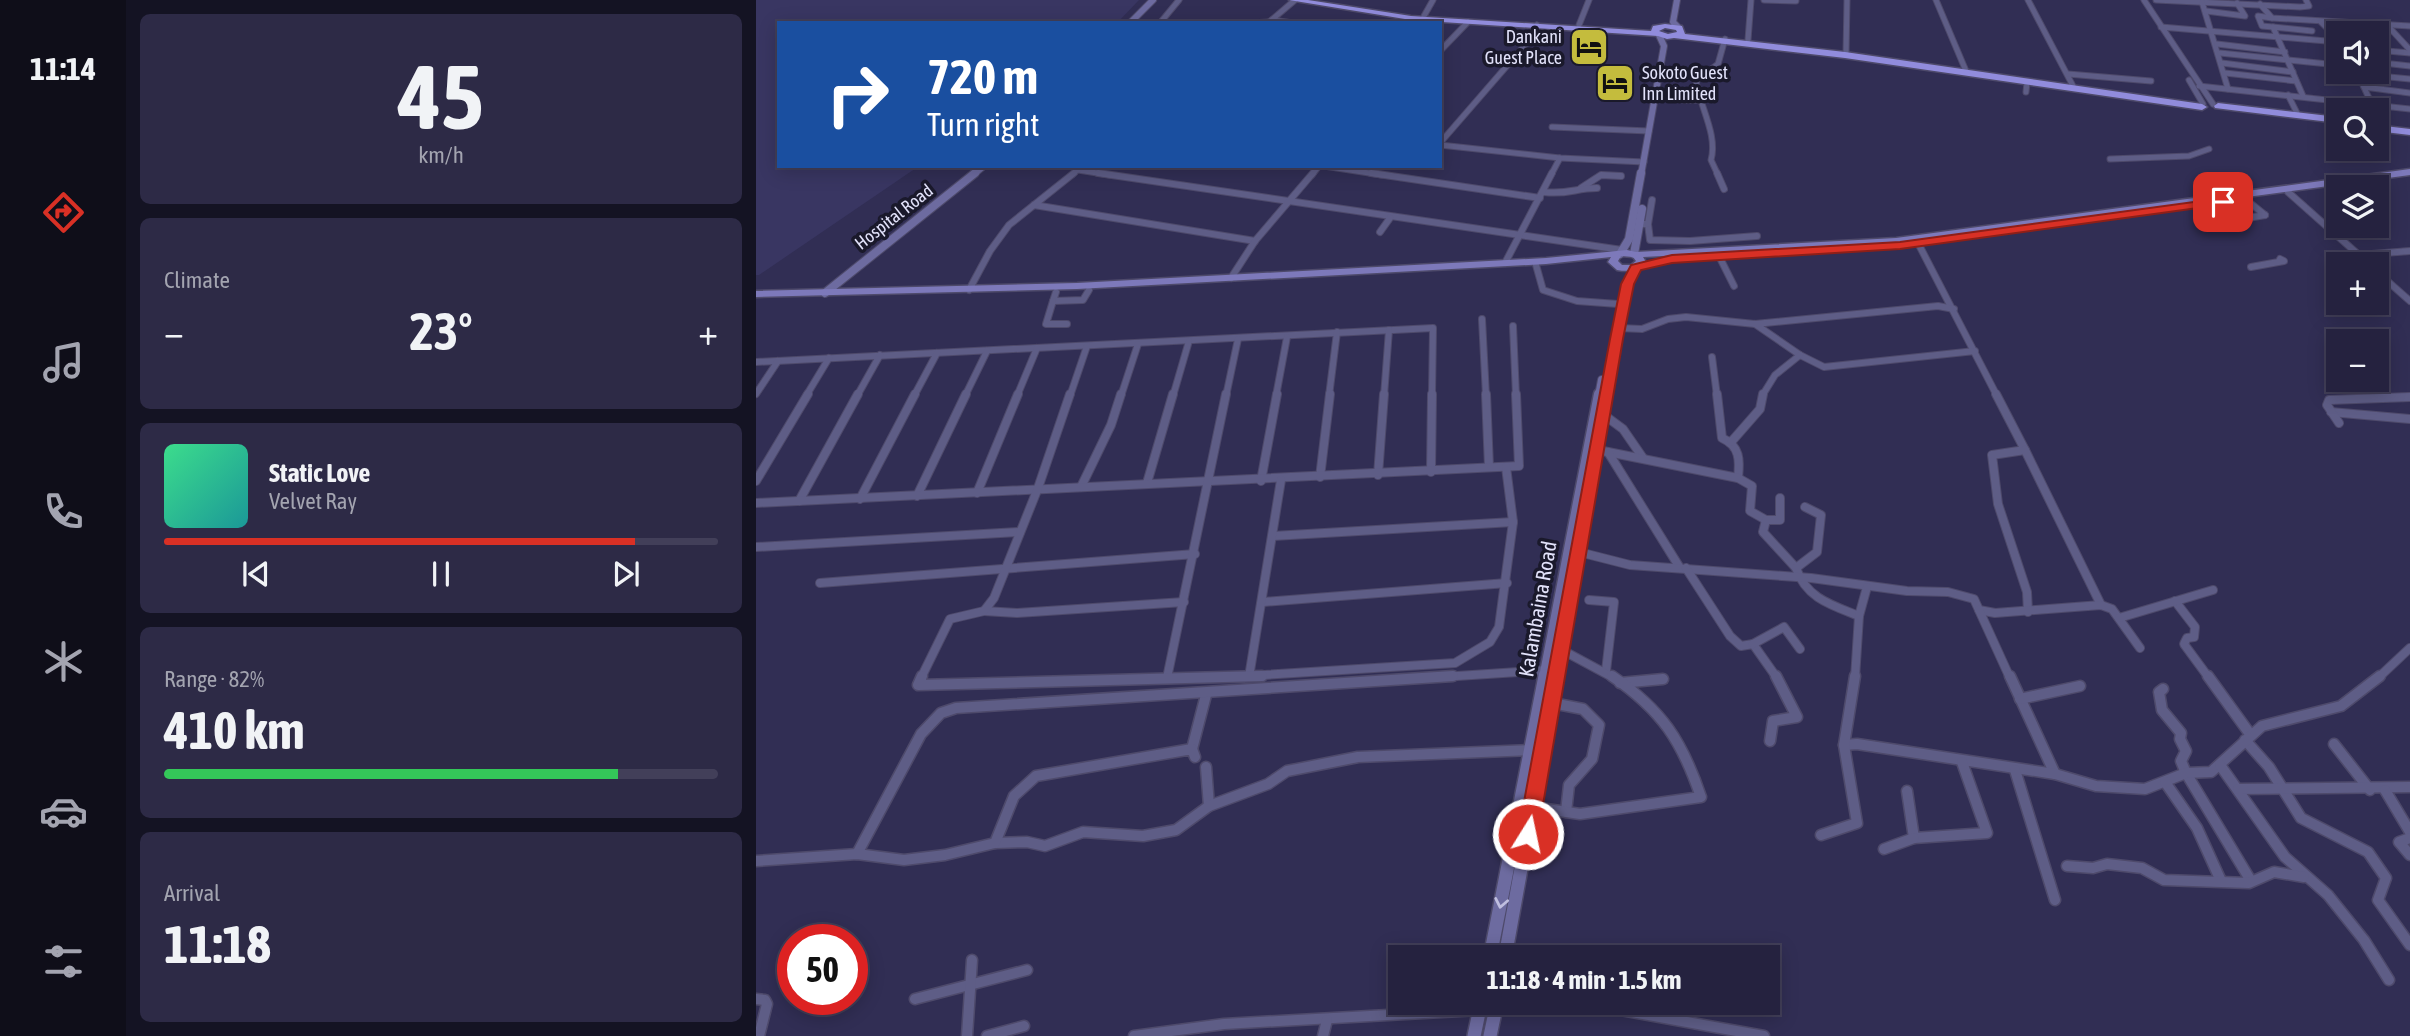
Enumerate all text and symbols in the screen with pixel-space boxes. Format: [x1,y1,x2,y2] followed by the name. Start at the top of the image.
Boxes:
[2326,21,2389,392] map controls
[2326,21,2389,84] button: sound
[1485,26,1562,68] place label: Dankani Guest Place
[1568,26,1610,68] hotel icon: Dankani Guest Place
[398,44,484,148] text: 45
[927,48,1038,104] text: 720 m
[812,49,903,140] icon: right
[30,50,96,87] text: 11:14
[1594,62,1636,104] hotel icon: Sokoto Guest Inn Limited
[1642,62,1728,104] place label: Sokoto Guest Inn Limited
[2326,98,2389,161] button: search
[927,106,1040,143] text: Turn right
[418,142,464,168] text: km/h
[2193,172,2253,232] pin
[2326,175,2389,238] button: layers
[851,180,937,254] street label: Hospital Road
[2204,183,2242,221] icon: arrive
[39,188,88,237] icon: directions
[2326,252,2389,315] button: +
[164,267,230,293] text: Climate
[409,301,473,361] text: 23°
[164,310,184,353] text: −
[698,310,718,353] text: +
[2326,329,2389,392] button: −
[39,338,88,387] icon: music
[269,458,370,488] text: Static Love
[39,487,88,536] icon: phone
[269,488,357,514] text: Velvet Ray
[1513,539,1561,679] street label: Kalambaina Road
[237,555,275,593] icon: previous
[422,555,460,593] icon: pause
[607,555,645,593] icon: next
[39,637,88,686] icon: climate
[164,666,264,692] text: Range · 82%
[164,700,305,760] text: 410 km
[39,787,88,836] icon: car
[1491,797,1565,871] position arrow
[164,880,220,906] text: Arrival
[1494,897,1509,909] one-way arrow
[164,914,271,974] text: 11:18
[777,924,868,1015] speed limit sign: 50
[39,937,88,986] icon: filters
[1487,965,1681,995] text: 11:18 · 4 min · 1.5 km

